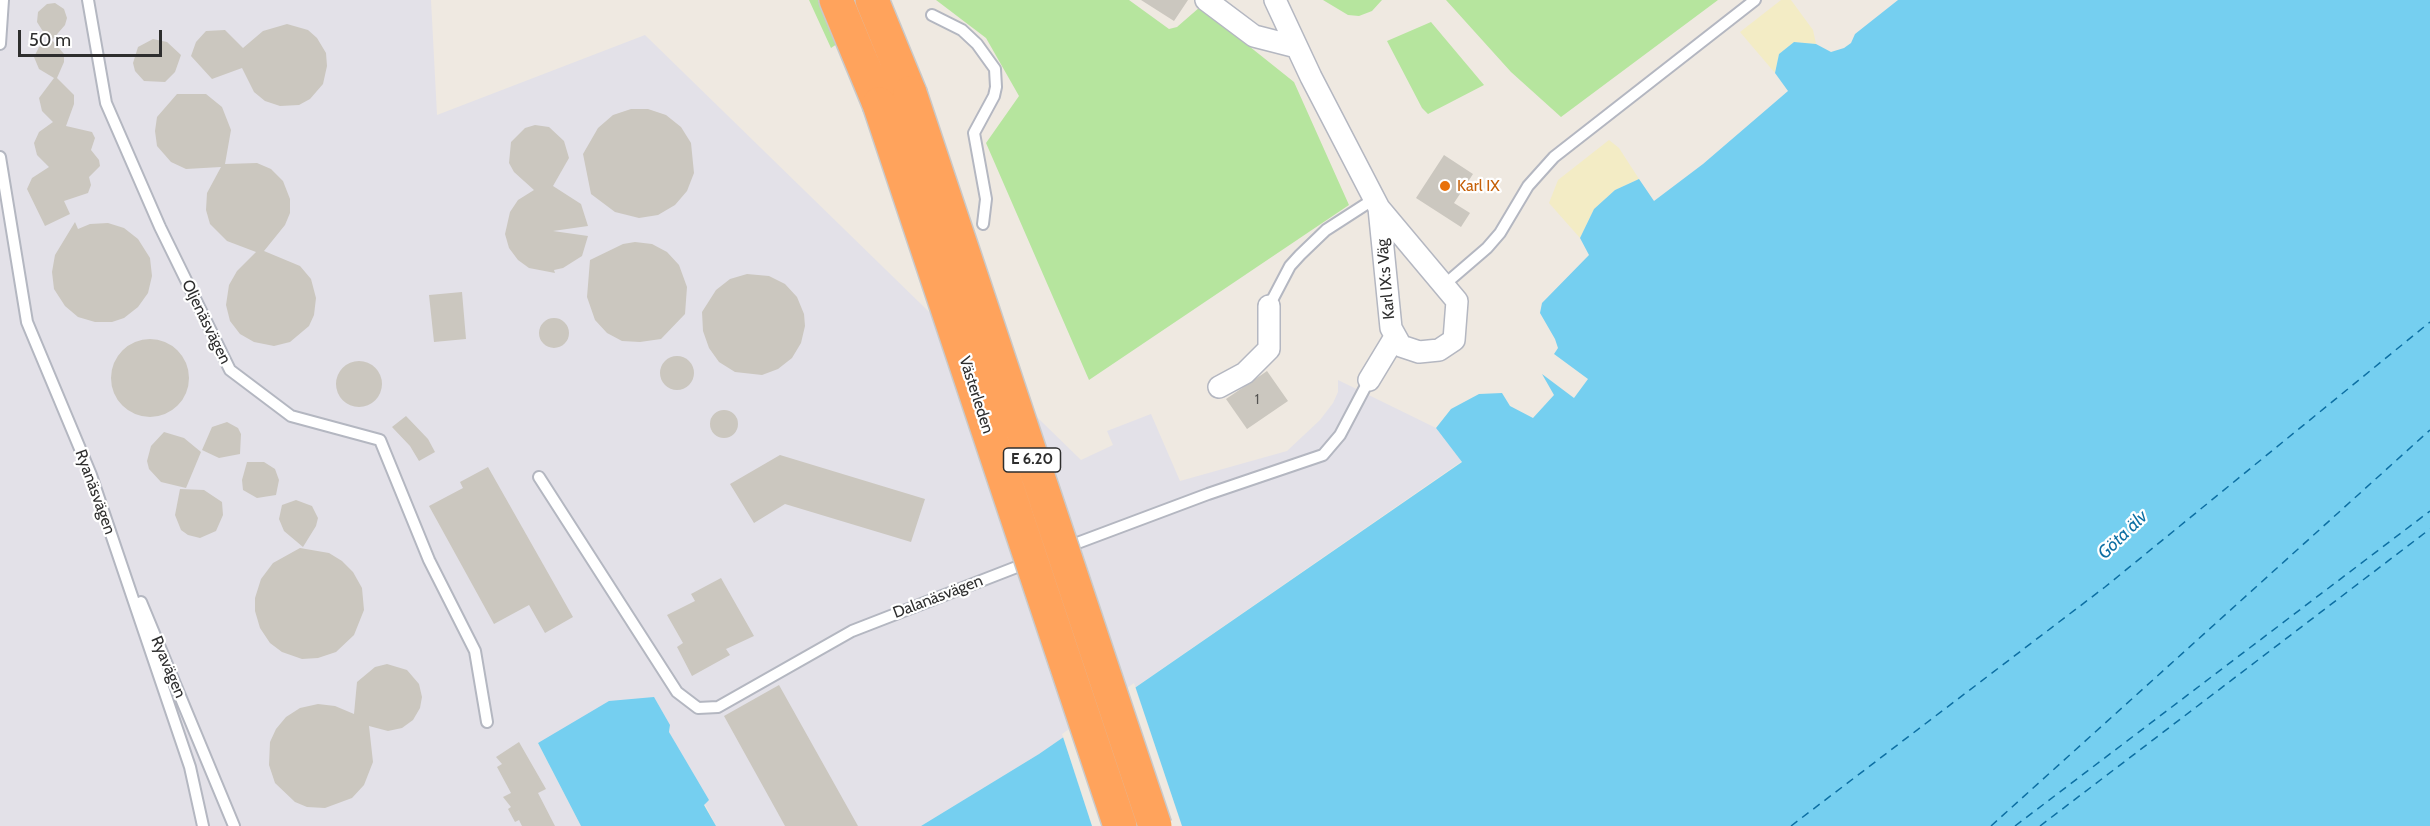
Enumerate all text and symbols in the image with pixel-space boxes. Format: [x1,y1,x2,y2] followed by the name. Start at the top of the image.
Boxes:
[21,18,165,56] scale bar
[29,29,71,51] text: 50 m
[1457,176,1500,196] place label: Karl IX
[1438,179,1452,193] marker: Karl IX
[1373,238,1399,320] street label: Karl IX:s Väg
[177,277,235,367] street label: Oljenäsvägen
[955,354,997,436] street label: Västerleden
[1255,392,1259,408] house number: 1
[71,447,119,537] street label: Ryanäsvägen
[1004,448,1060,472] road number: E 6.20
[2094,506,2152,564] water label: Göta älv
[890,571,986,623] street label: Dalanäsvägen
[146,633,190,701] street label: Ryavägen

